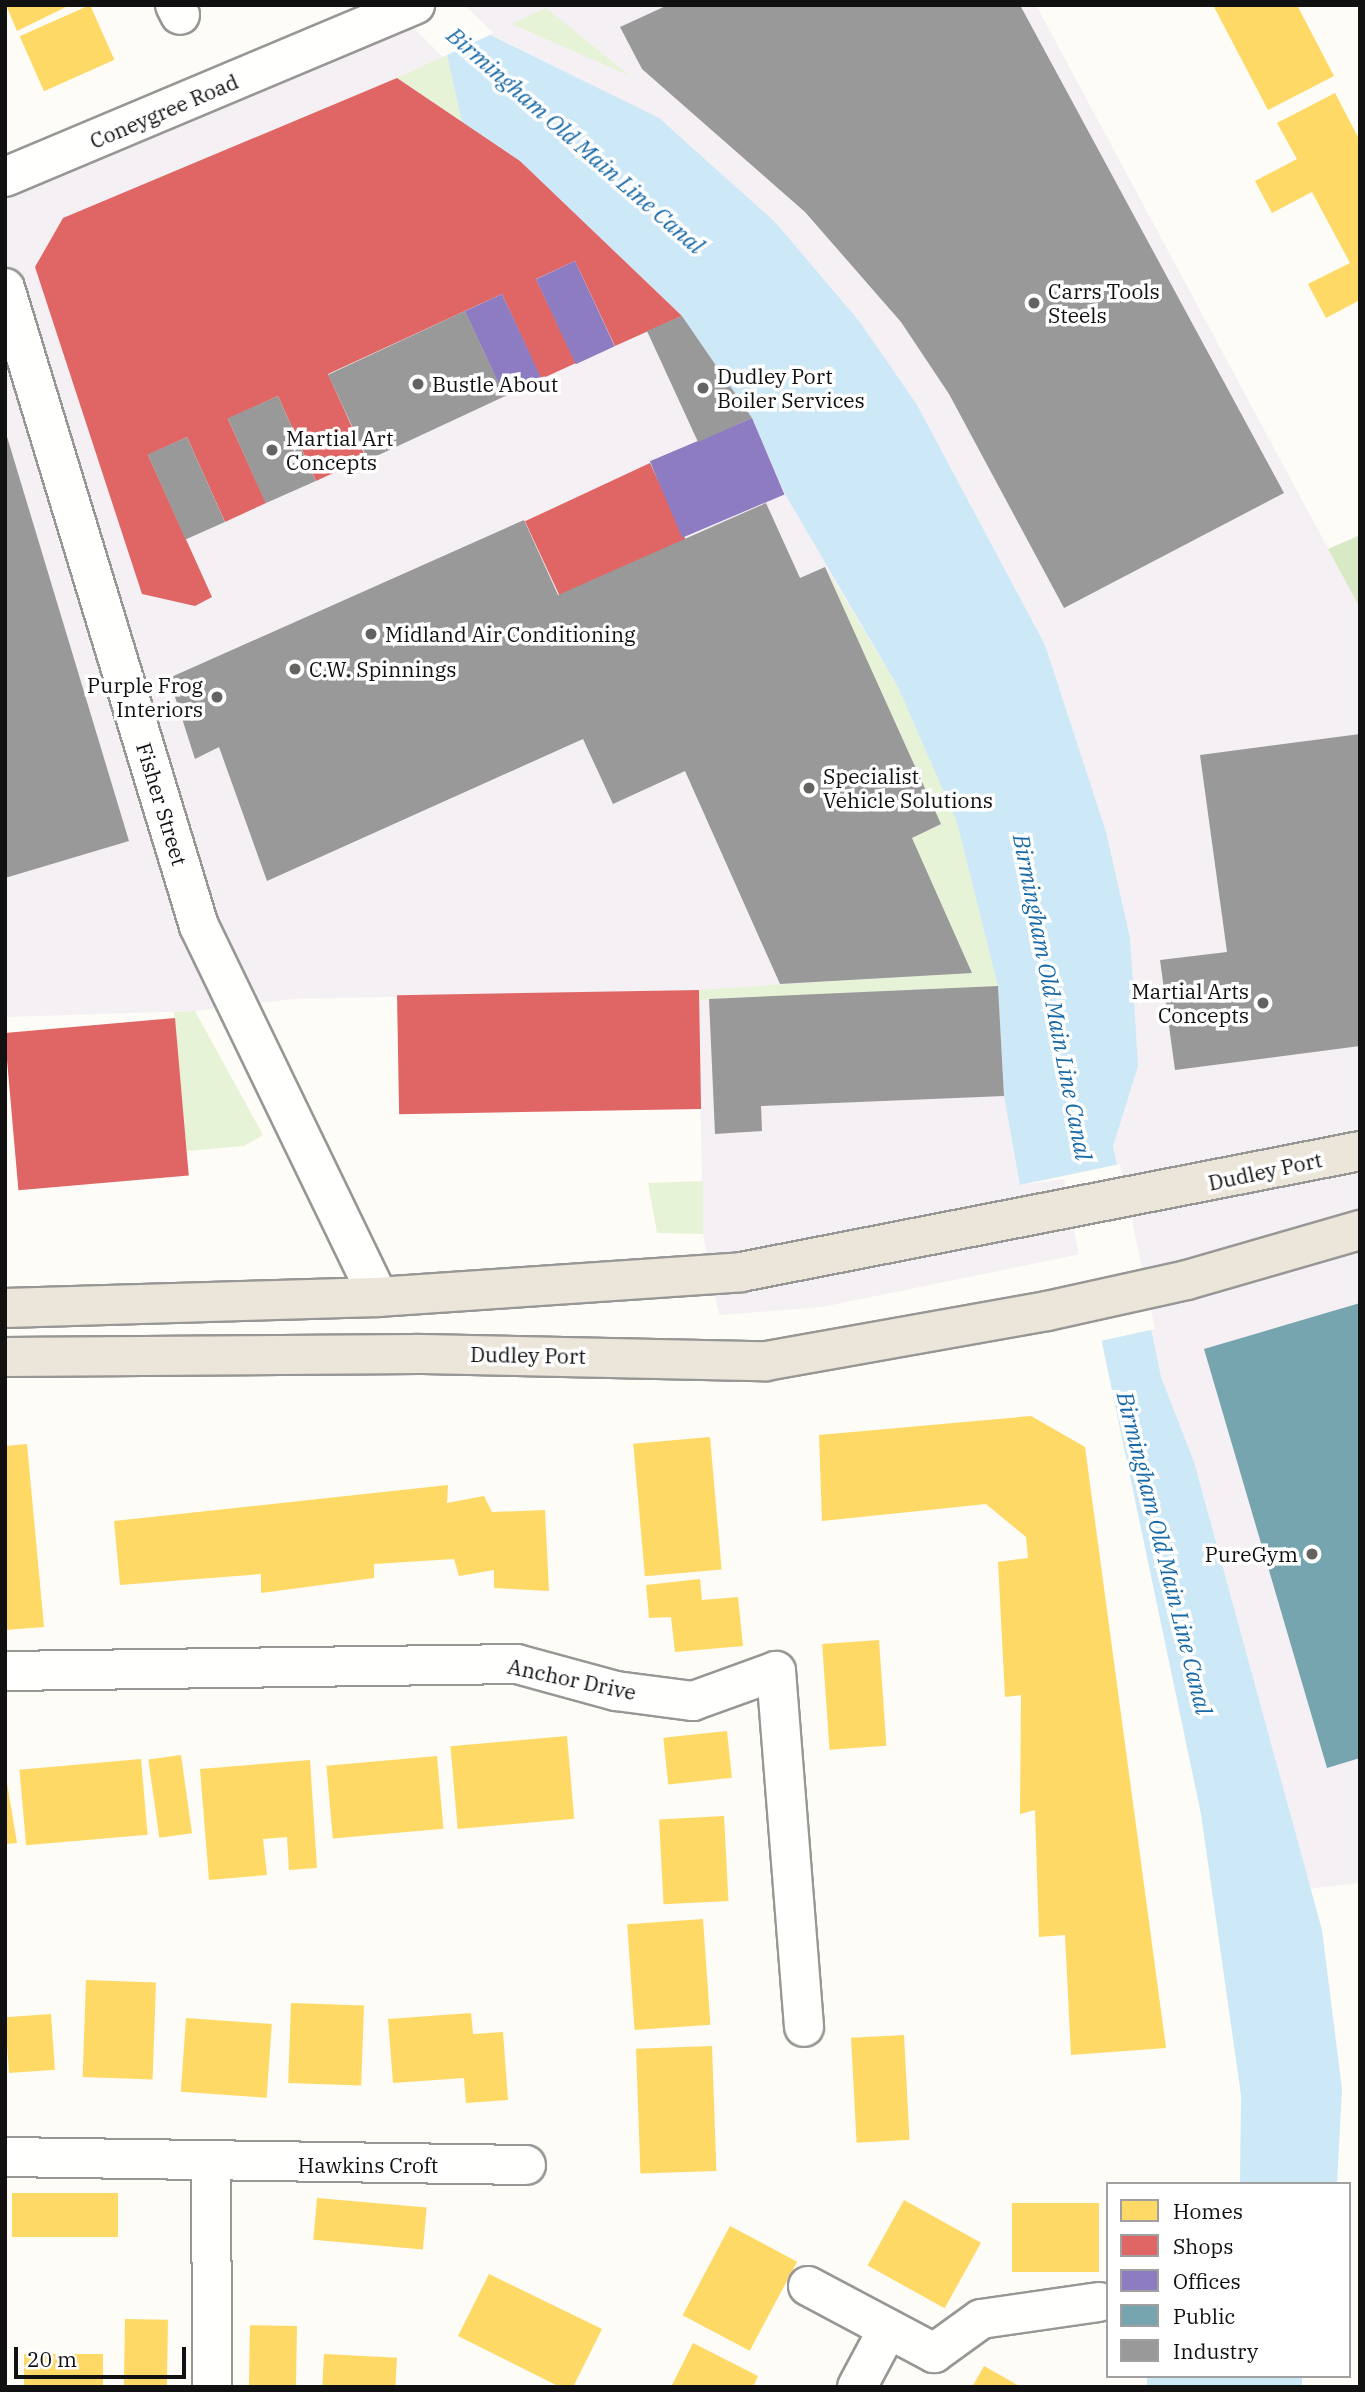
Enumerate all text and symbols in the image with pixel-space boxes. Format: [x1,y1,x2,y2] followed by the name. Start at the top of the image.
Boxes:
[442,21,710,259] water label: Birmingham Old Main Line Canal
[86,68,242,154] street label: Coneygree Road
[1048,278,1160,328] place label: Carrs Tools Steels
[1026,295,1042,311] marker: Carrs Tools Steels
[717,363,865,413] place label: Dudley Port Boiler Services
[432,371,558,397] place label: Bustle About
[410,376,426,392] marker: Bustle About
[695,380,711,396] marker: Dudley Port Boiler Services
[286,425,393,475] place label: Martial Art Concepts
[264,442,280,458] marker: Martial Art Concepts
[385,621,636,647] place label: Midland Air Conditioning
[363,626,379,642] marker: Midland Air Conditioning
[309,656,456,682] place label: C.W. Spinnings
[287,661,303,677] marker: C.W. Spinnings
[87,672,203,722] place label: Purple Frog Interiors
[209,689,225,705] marker: Purple Frog Interiors
[131,740,193,868] street label: Fisher Street
[823,763,993,813] place label: Specialist Vehicle Solutions
[801,780,817,796] marker: Specialist Vehicle Solutions
[1008,832,1098,1162] water label: Birmingham Old Main Line Canal
[1131,978,1249,1028] place label: Martial Arts Concepts
[1255,995,1271,1011] marker: Martial Arts Concepts
[1206,1147,1324,1195] street label: Dudley Port
[470,1341,586,1369] street label: Dudley Port
[1112,1389,1218,1717] water label: Birmingham Old Main Line Canal
[1205,1541,1298,1567] place label: PureGym
[1304,1546,1320,1562] marker: PureGym
[505,1653,639,1705] street label: Anchor Drive
[298,2152,438,2178] street label: Hawkins Croft
[1106,2182,1351,2378] legend
[1173,2197,1243,2225] text: Homes
[1173,2232,1233,2260] text: Shops
[1173,2267,1241,2295] text: Offices
[1173,2302,1235,2330] text: Public
[18,2332,189,2376] scale bar
[1173,2337,1258,2365] text: Industry
[27,2345,77,2373] text: 20 m

